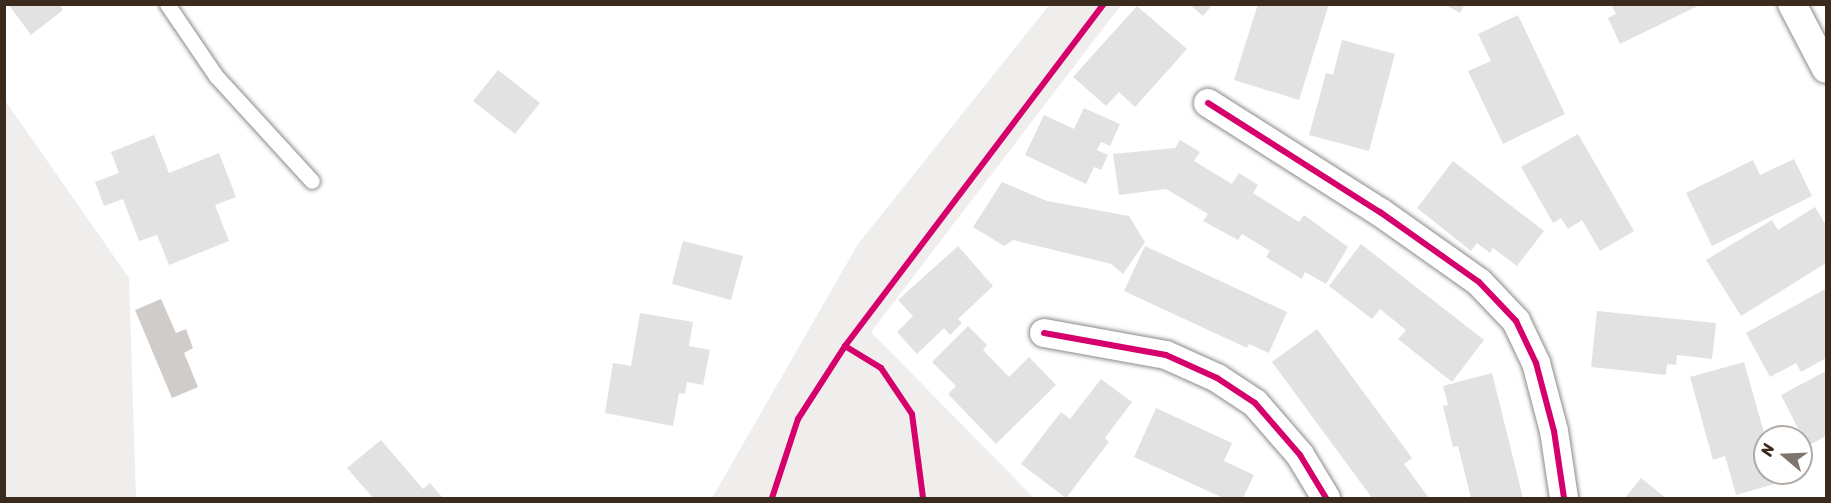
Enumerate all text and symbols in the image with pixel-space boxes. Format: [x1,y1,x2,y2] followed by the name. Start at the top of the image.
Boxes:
[1753,425,1813,485] north arrow
[1752,440,1783,460] text: N

